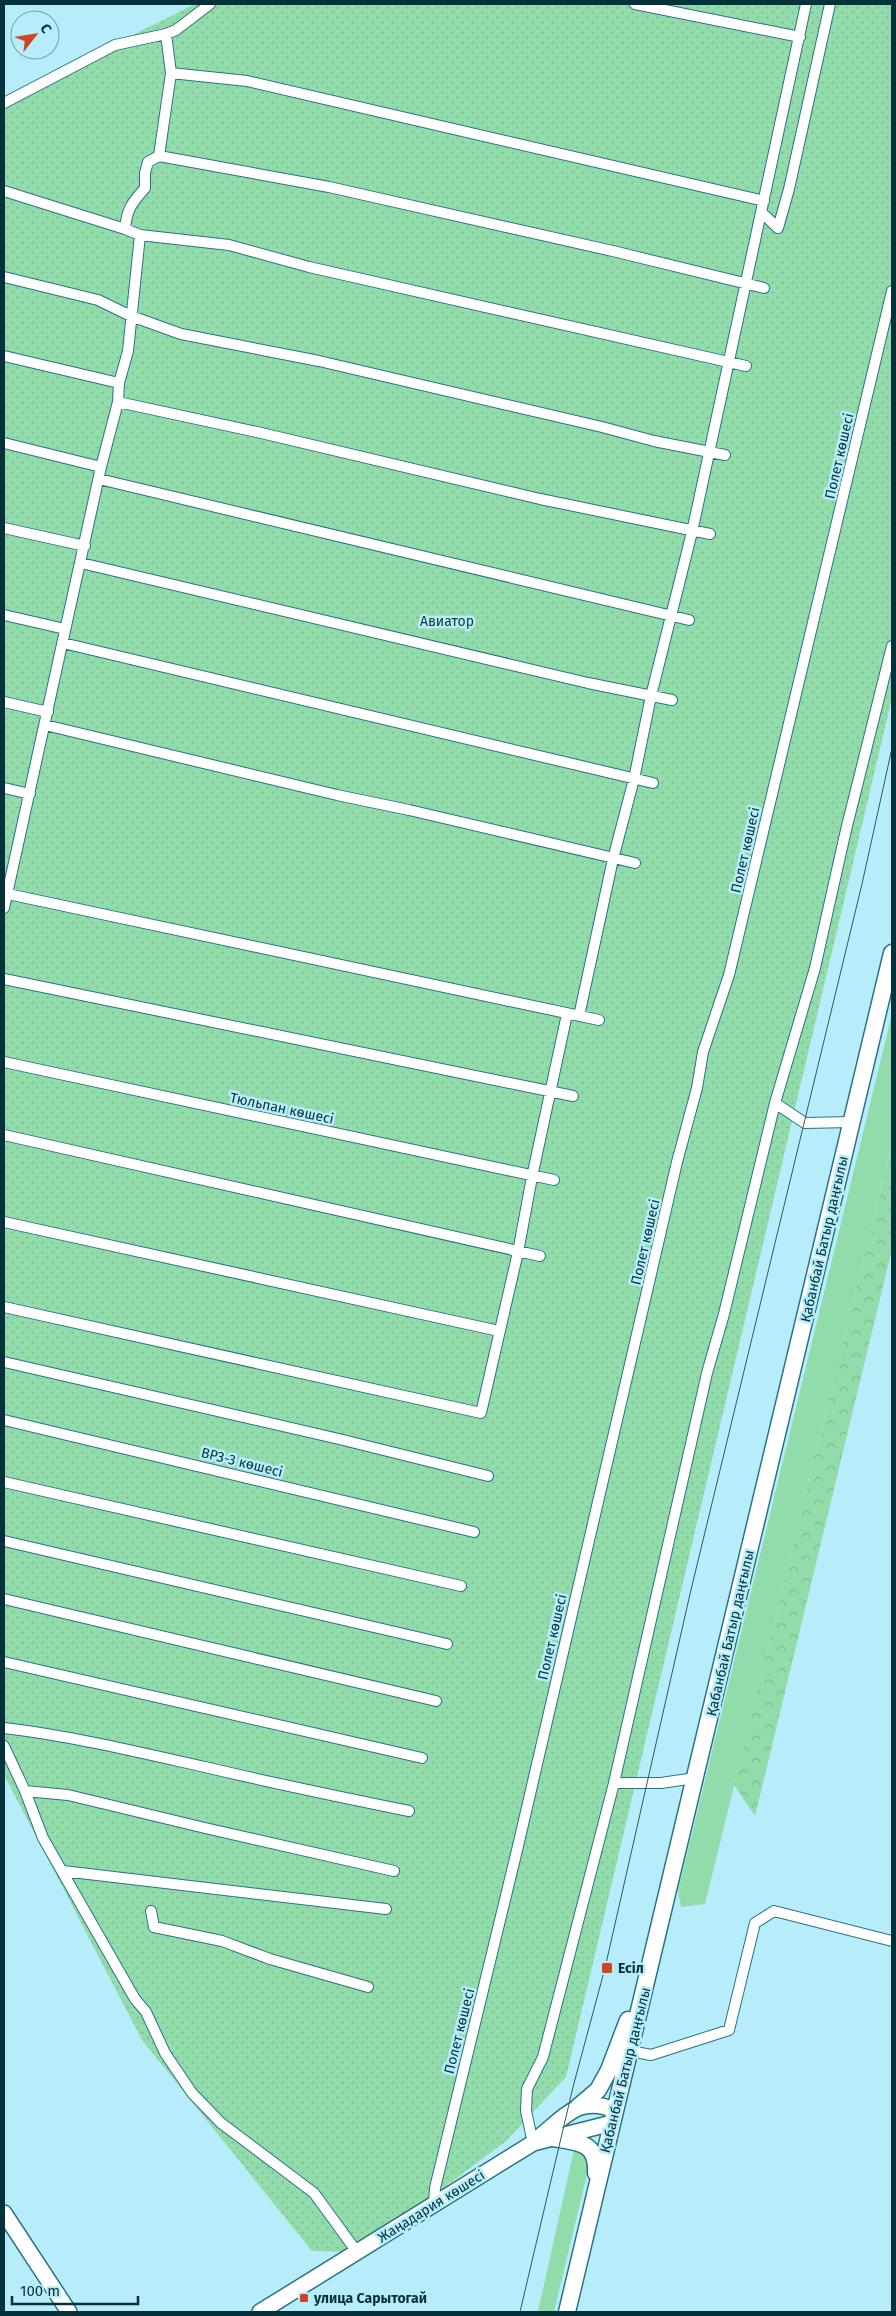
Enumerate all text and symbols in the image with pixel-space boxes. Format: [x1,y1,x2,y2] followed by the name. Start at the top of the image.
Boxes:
[10,10,60,60] north arrow
[36,21,55,36] text: С
[821,412,858,501] street label: Полет көшесі
[420,613,474,630] park label: Авиатор
[727,806,764,895] street label: Полет көшесі
[228,1089,335,1128] street label: Тюльпан көшесі
[797,1154,852,1324] street label: Қабанбай Батыр даңғылы
[627,1198,664,1287] street label: Полет көшесі
[199,1444,284,1481] street label: ВРЗ-3 көшесі
[703,1548,758,1718] street label: Қабанбай Батыр даңғылы
[534,1593,571,1682] street label: Полет көшесі
[618,1960,644,1977] place label: Есіл
[600,1961,614,1975] marker: Есіл
[597,1986,654,2155] street label: Қабанбай Батыр даңғылы
[441,1987,478,2076] street label: Полет көшесі
[375,2167,488,2246] street label: Жаңадария көшесі
[12,2274,139,2306] scale bar
[20,2282,60,2300] text: 100 m
[313,2290,427,2307] place label: улица Сарытогай
[298,2292,310,2304] marker: улица Сарытогай

